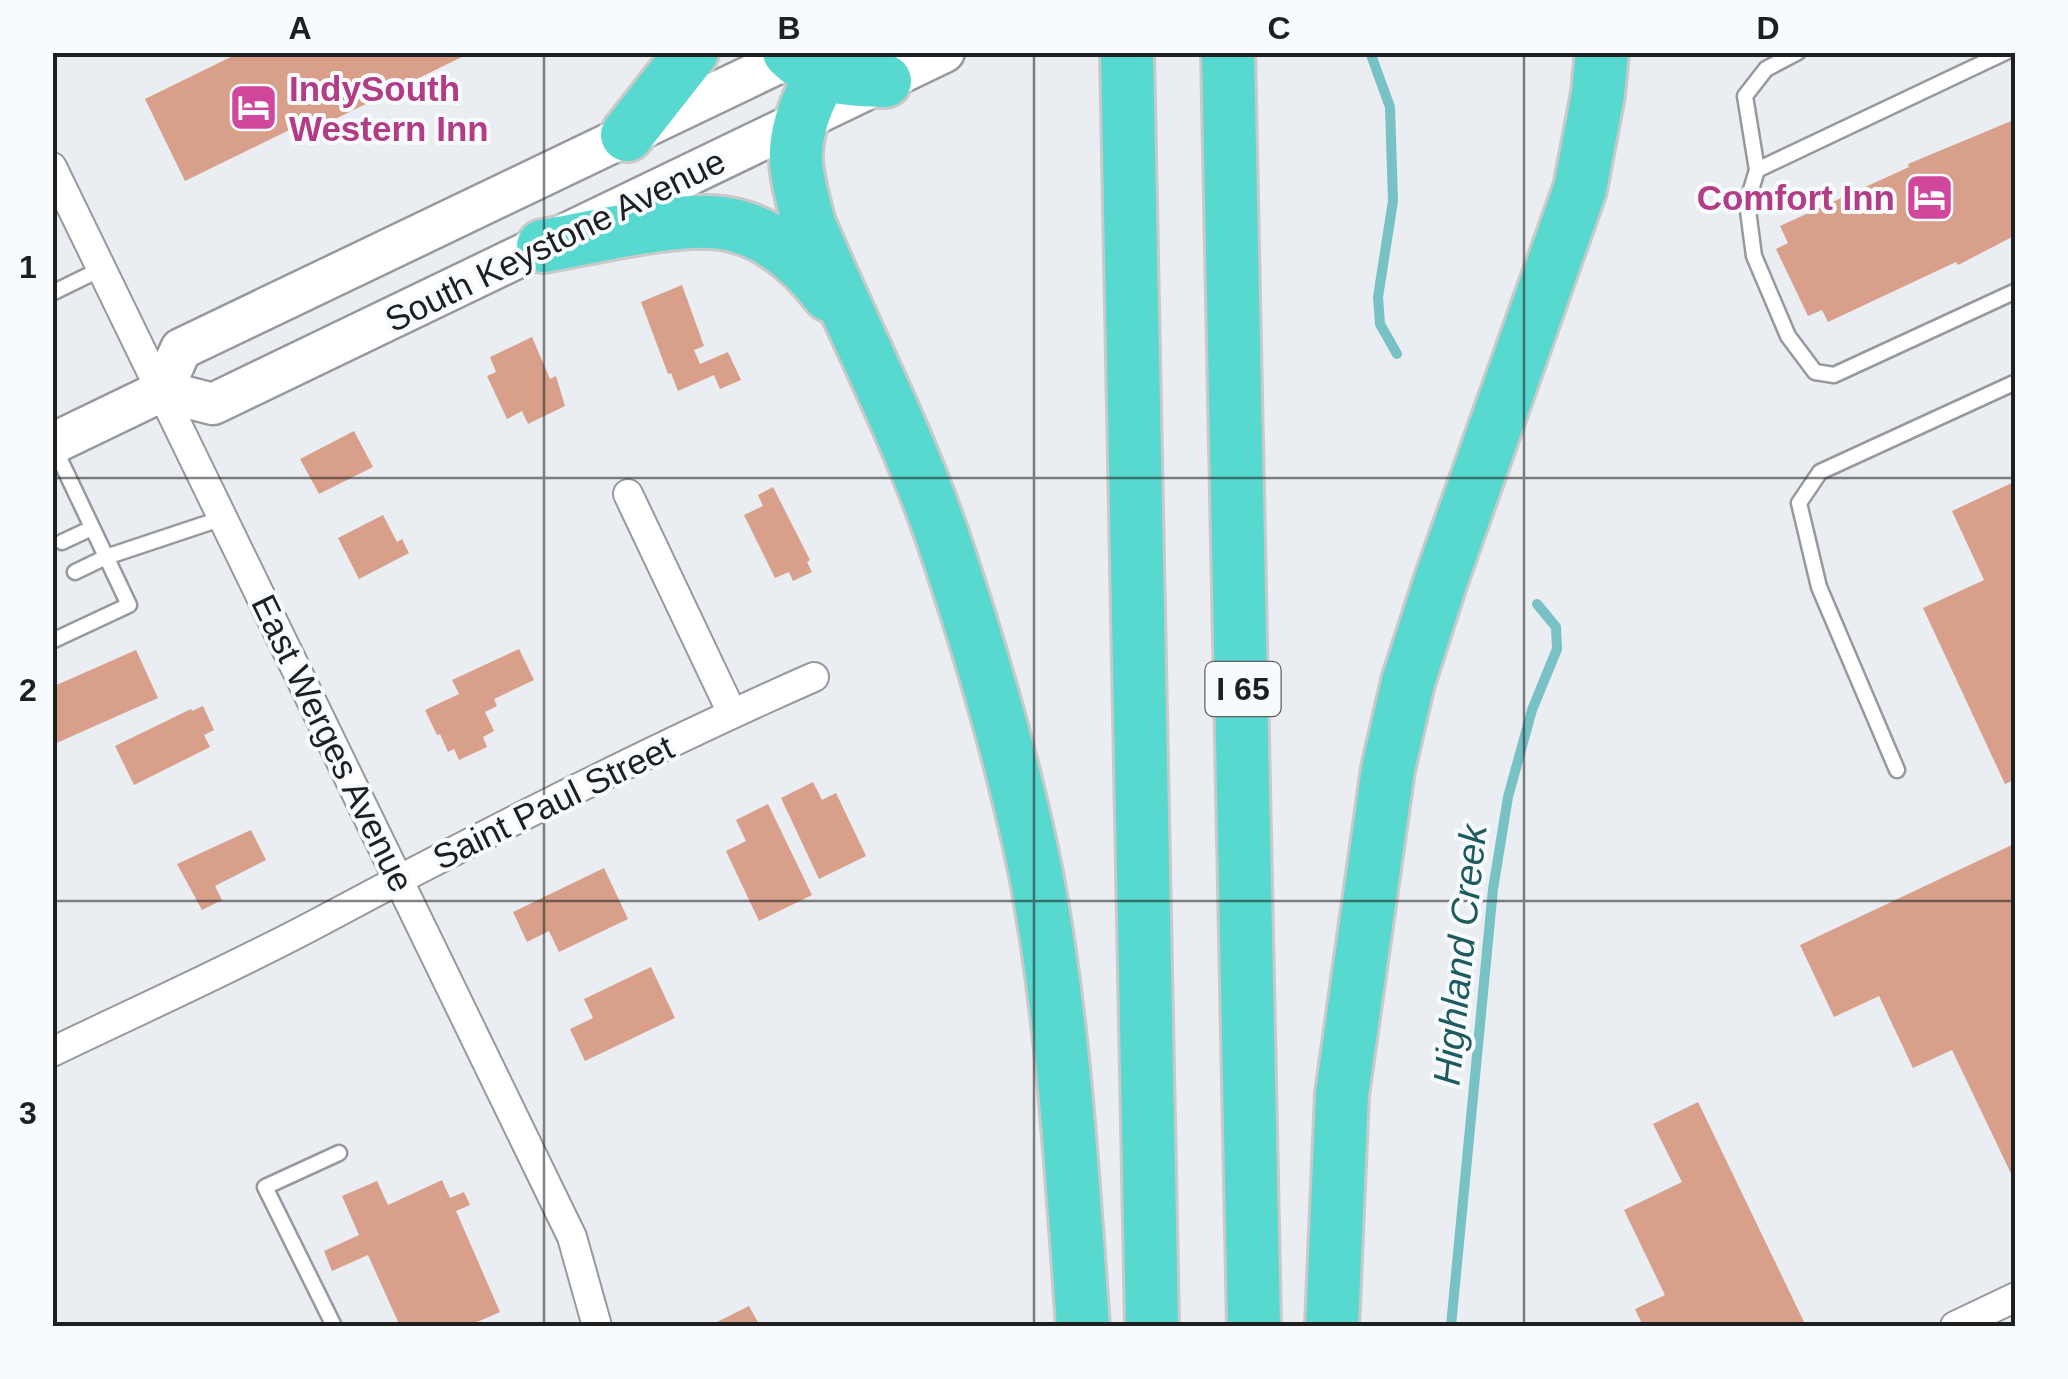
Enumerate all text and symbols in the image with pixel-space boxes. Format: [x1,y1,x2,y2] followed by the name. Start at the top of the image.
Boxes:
[288,10,312,46] text: A
[777,10,801,46] text: B
[1267,10,1291,46] text: C
[1756,10,1780,46] text: D
[289,69,489,148] place label: IndySouth Western Inn
[228,82,280,134] hotel icon: IndySouth Western Inn
[379,141,731,339] street label: South Keystone Avenue
[1904,171,1956,223] hotel icon: Comfort Inn
[1697,178,1895,217] place label: Comfort Inn
[19,249,37,285] text: 1
[244,588,422,898] street label: East Werges Avenue
[1206,662,1280,716] road number: I 65
[19,672,37,708] text: 2
[426,727,680,877] street label: Saint Paul Street
[1425,821,1495,1087] water label: Highland Creek
[19,1095,37,1131] text: 3

